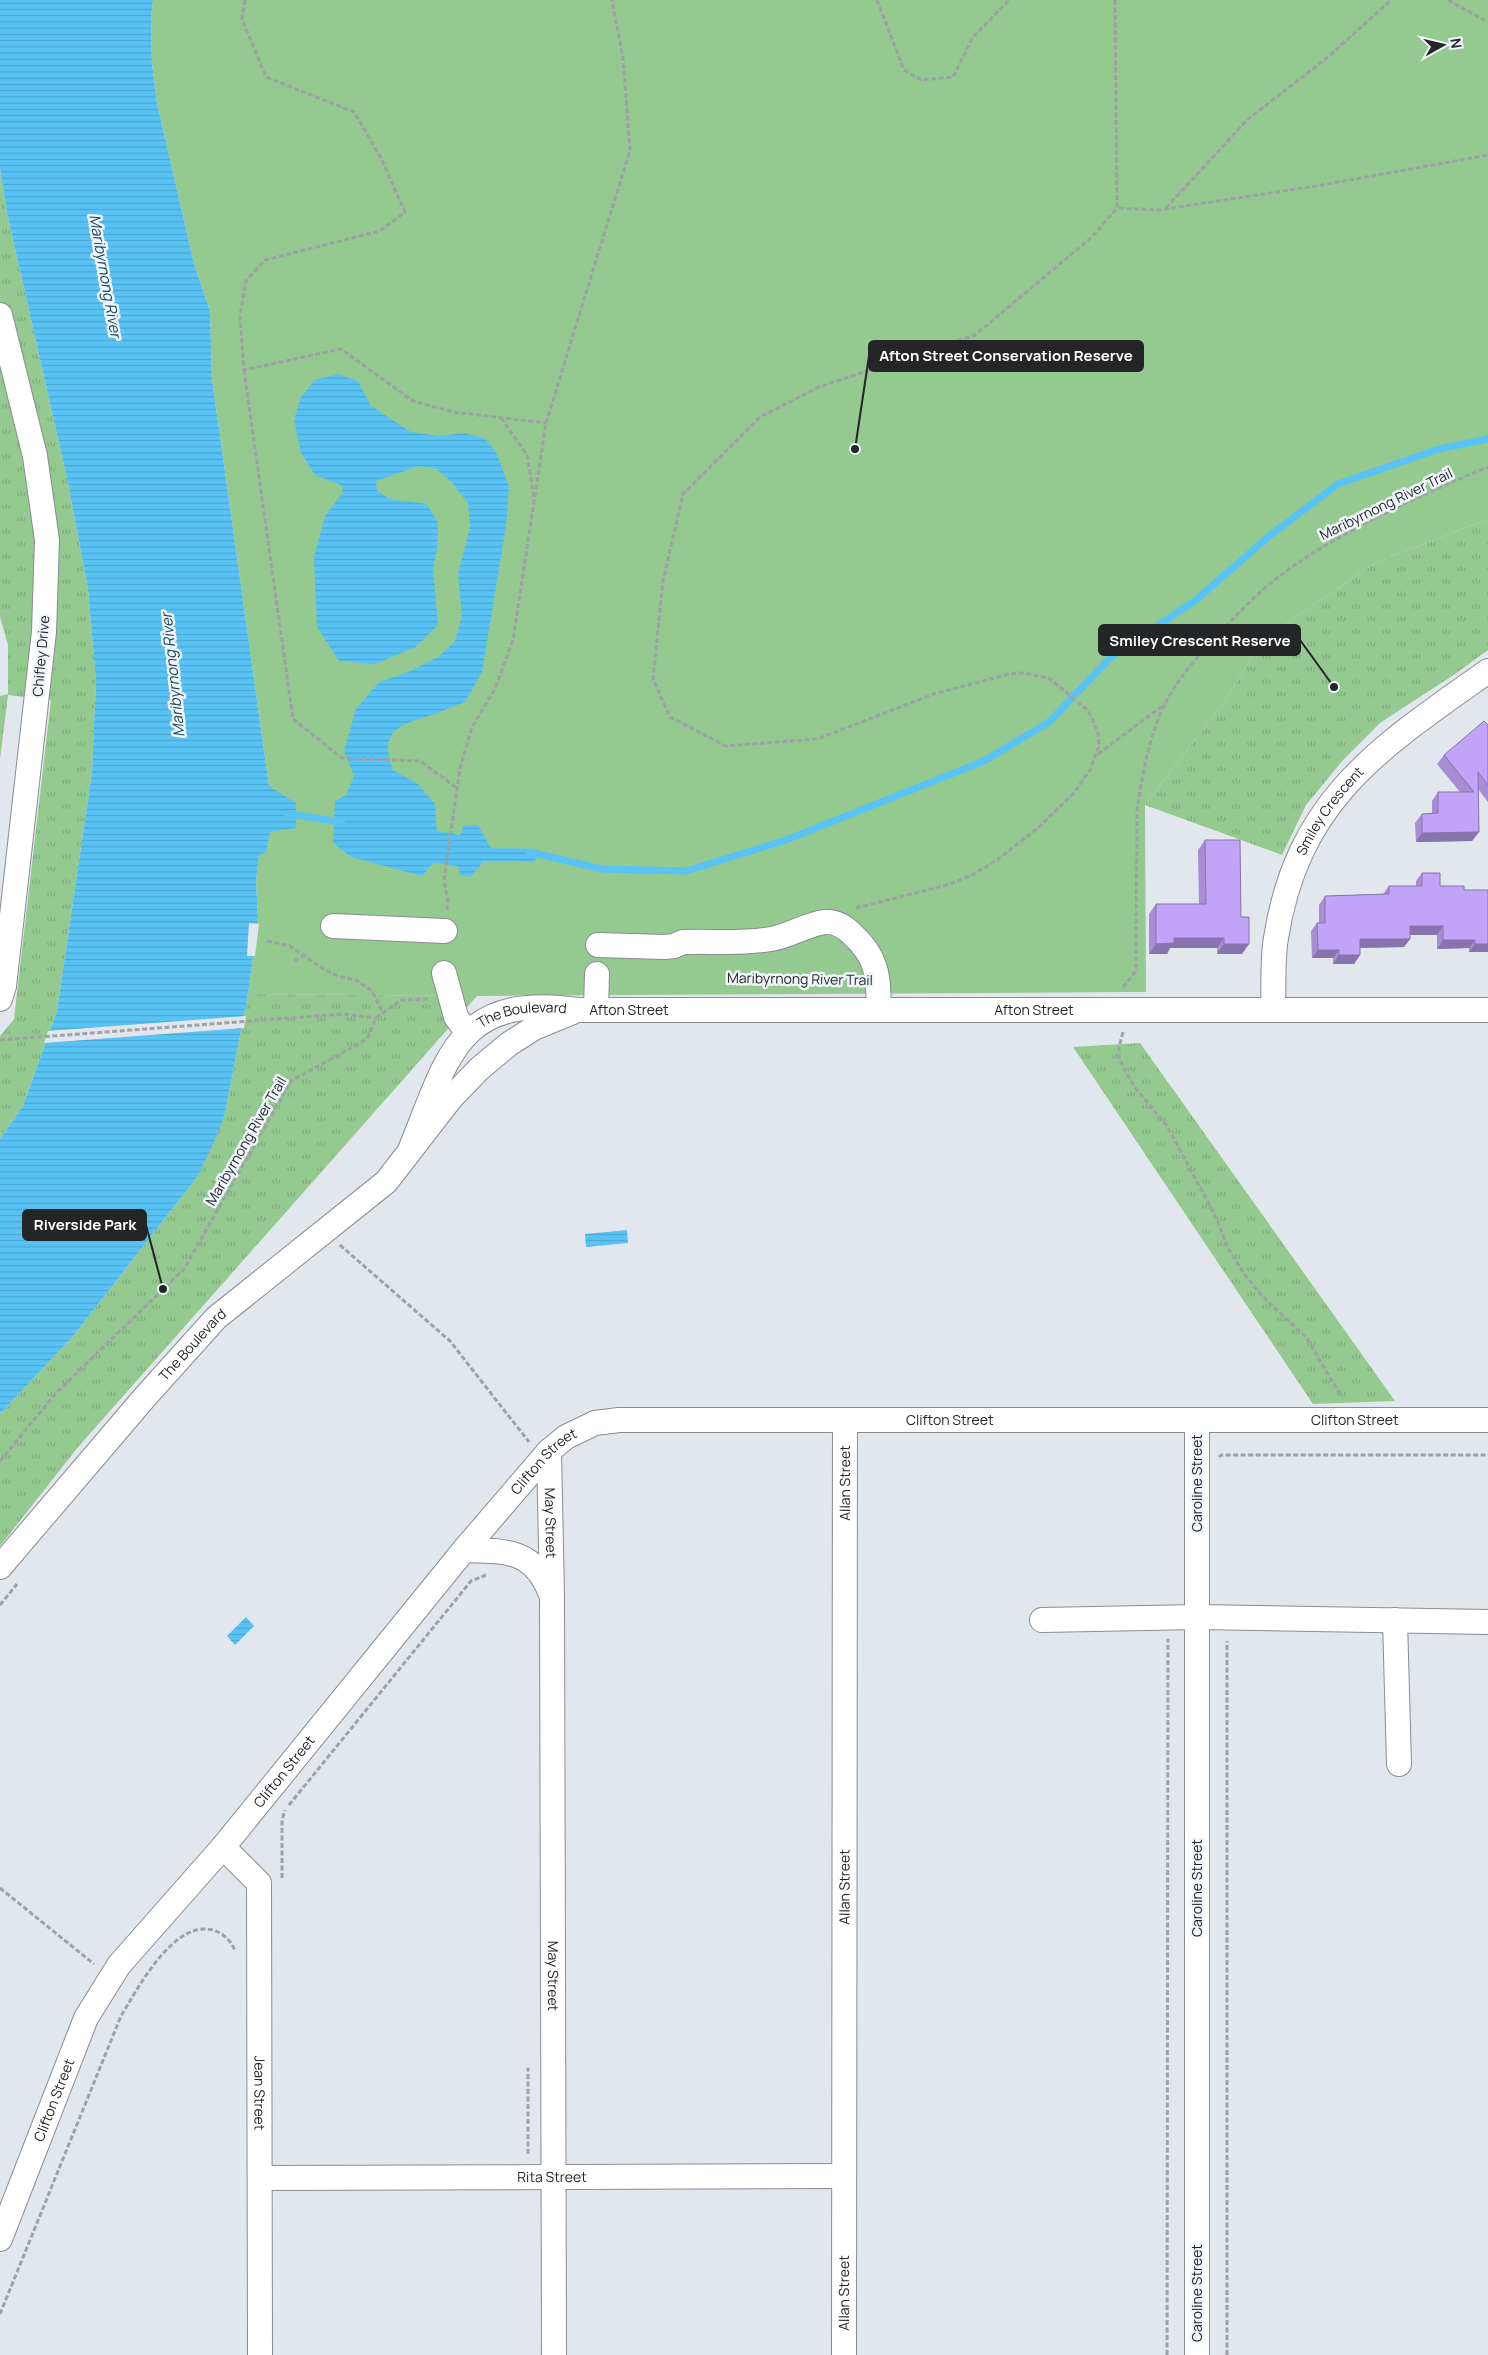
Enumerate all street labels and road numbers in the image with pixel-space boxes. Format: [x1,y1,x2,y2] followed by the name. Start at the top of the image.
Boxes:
[1316,463,1455,544] street label: Maribyrnong River Trail
[27,615,54,697] street label: Chifley Drive
[1291,762,1368,858] street label: Smiley Crescent
[727,968,873,989] street label: Maribyrnong River Trail
[473,997,568,1032] street label: The Boulevard
[589,1000,669,1019] street label: Afton Street
[994,1000,1074,1019] street label: Afton Street
[201,1073,290,1209] street label: Maribyrnong River Trail
[154,1304,230,1385] street label: The Boulevard
[906,1410,994,1429] street label: Clifton Street
[1311,1410,1399,1429] street label: Clifton Street
[506,1423,580,1498] street label: Clifton Street
[1187,1434,1206,1532] street label: Caroline Street
[835,1445,854,1521] street label: Allan Street
[541,1488,561,1559] street label: May Street
[249,1731,319,1811] street label: Clifton Street
[1187,1839,1206,1937] street label: Caroline Street
[834,1849,854,1925] street label: Allan Street
[544,1941,563,2012] street label: May Street
[29,2055,78,2144] street label: Clifton Street
[250,2056,270,2131] street label: Jean Street
[517,2167,587,2186] street label: Rita Street
[1187,2244,1206,2342] street label: Caroline Street
[834,2255,853,2331] street label: Allan Street

